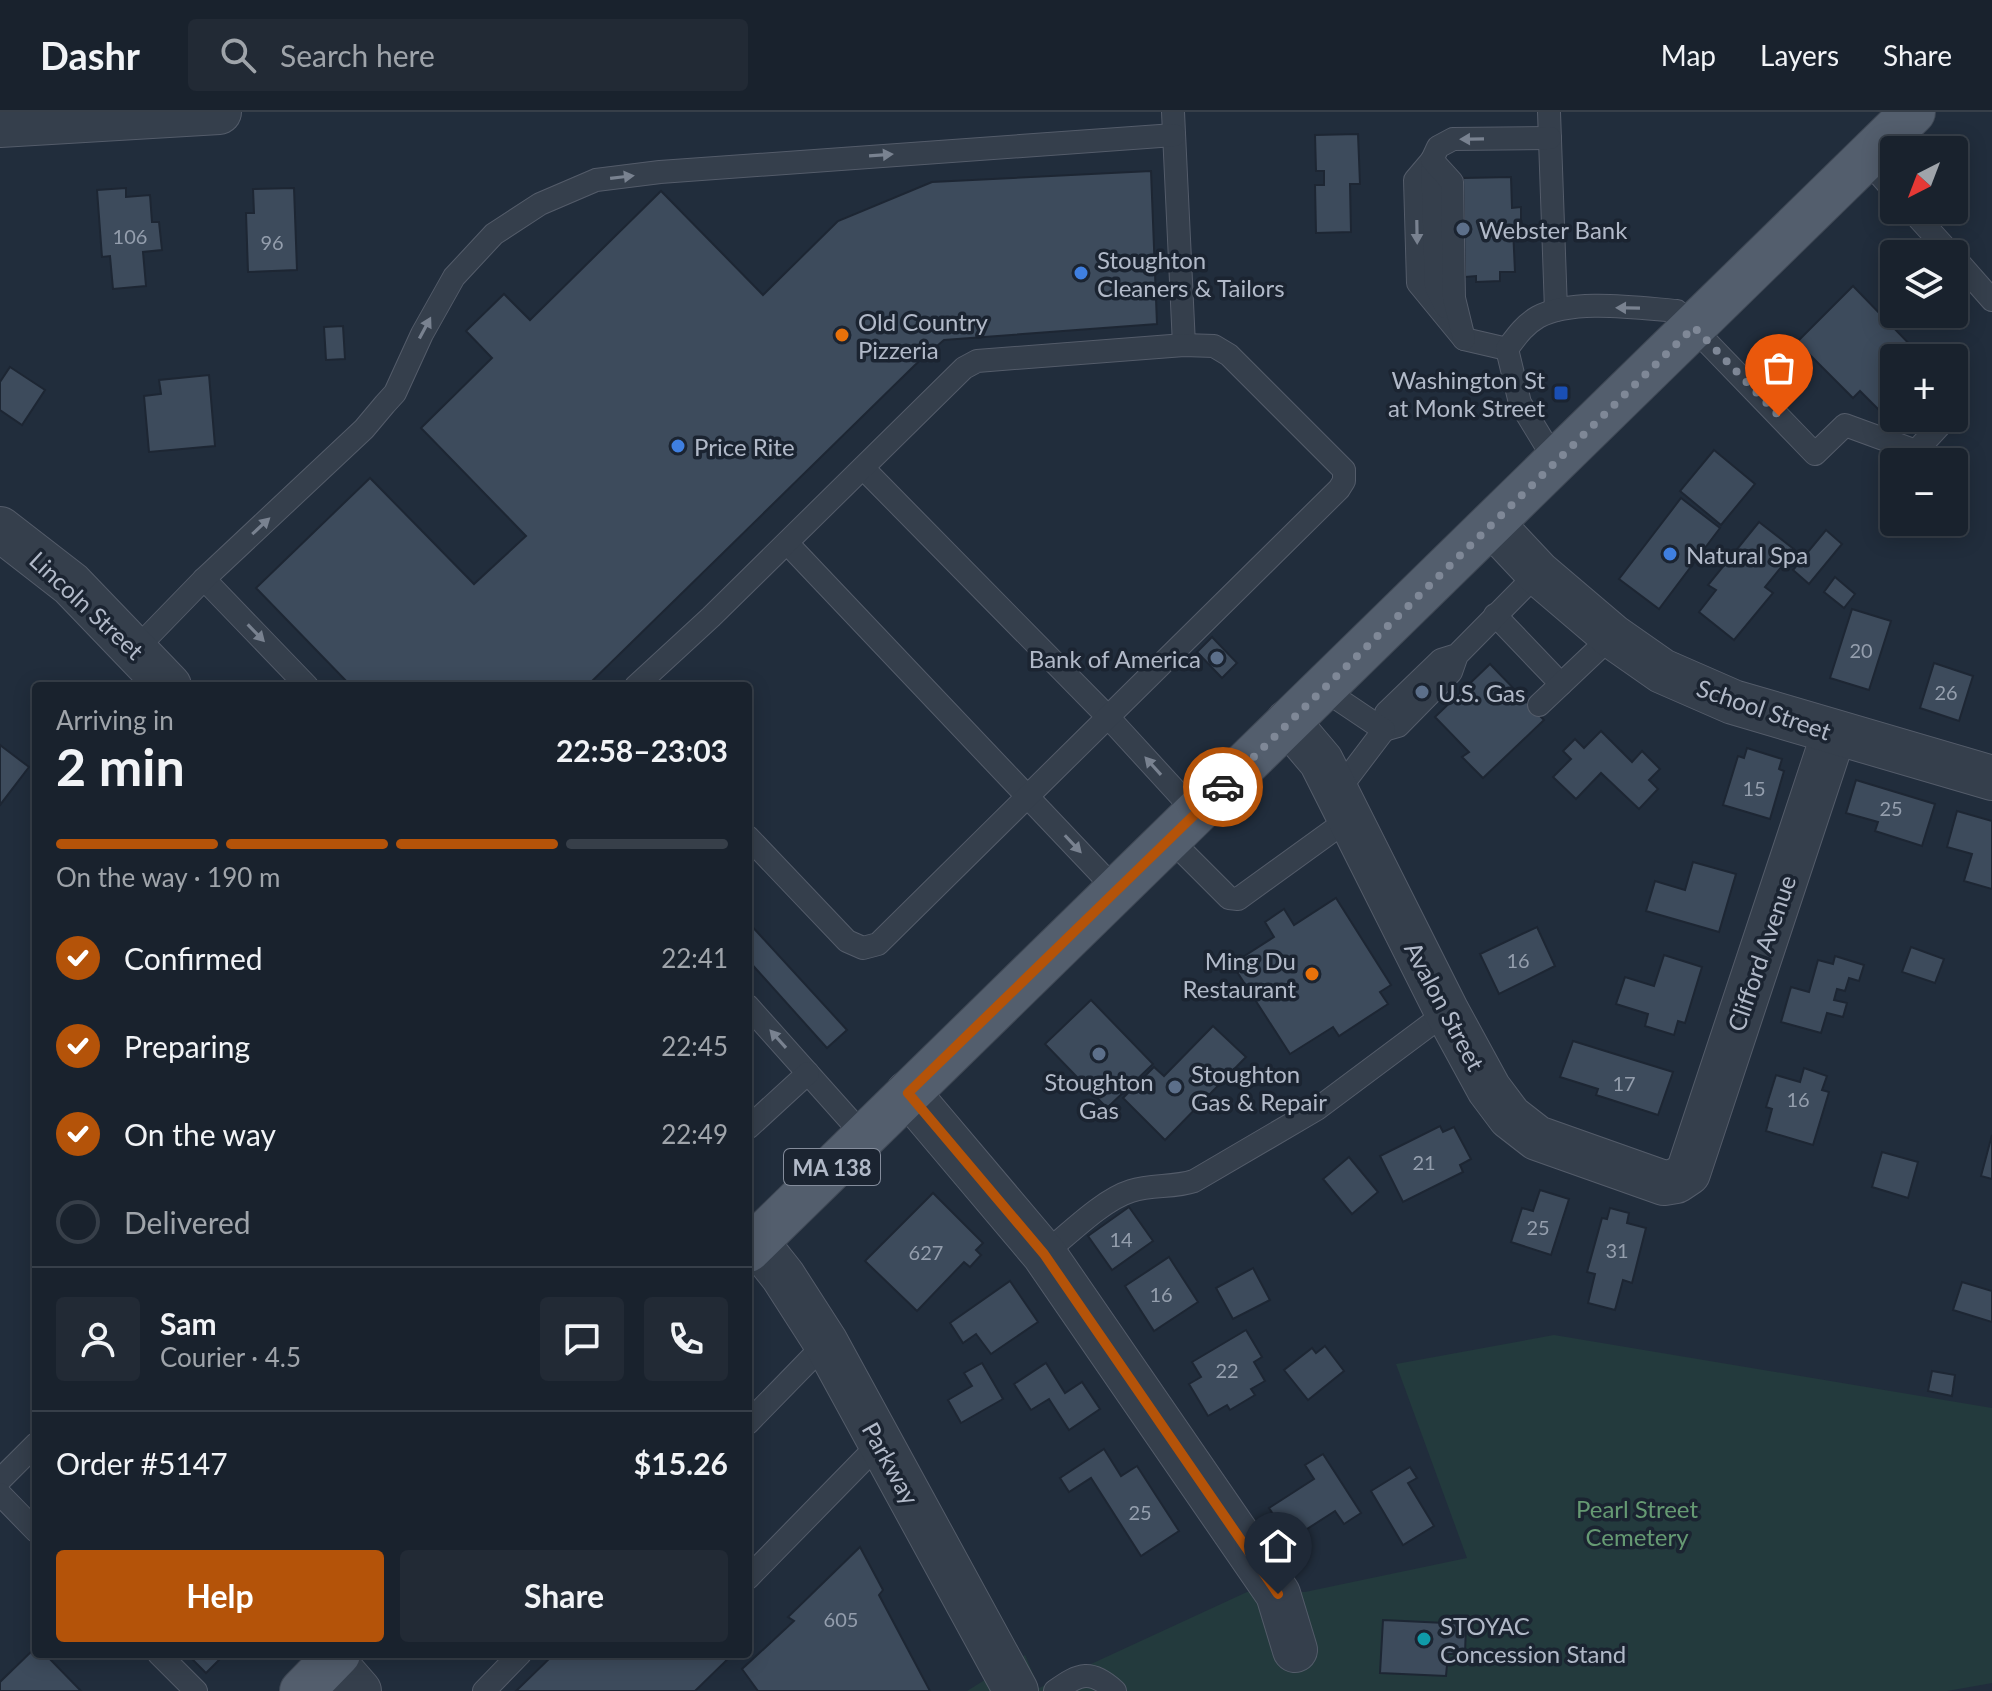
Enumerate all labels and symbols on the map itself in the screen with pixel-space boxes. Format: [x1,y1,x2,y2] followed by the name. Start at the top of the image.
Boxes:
[1459,133,1484,145] one-way arrow
[1880,136,1968,224] north arrow
[869,148,894,161] one-way arrow
[610,170,635,183] one-way arrow
[1479,215,1628,244] place label: Webster Bank
[1410,220,1423,245] one-way arrow
[1454,220,1472,238] marker: Webster Bank
[113,224,147,248] house number: 106
[260,230,284,254] house number: 96
[1097,245,1285,302] place label: Stoughton Cleaners & Tailors
[1072,264,1090,282] marker: Stoughton Cleaners & Tailors
[1615,302,1640,315] one-way arrow
[858,307,989,364] place label: Old Country Pizzeria
[419,317,432,340] one-way arrow
[833,326,851,344] marker: Old Country Pizzeria
[1745,334,1813,416] pin
[1388,365,1545,422] place label: Washington St at Monk Street
[1552,384,1570,402] marker: Washington St at Monk Street
[694,432,795,461] place label: Price Rite
[669,437,687,455] marker: Price Rite
[251,517,270,535] one-way arrow
[1686,540,1808,569] place label: Natural Spa
[24,545,150,665] street label: Lincoln Street
[1661,545,1679,563] marker: Natural Spa
[246,623,264,642] one-way arrow
[1849,638,1873,662] house number: 20
[1029,644,1201,673] place label: Bank of America
[1208,649,1226,667] marker: Bank of America
[1693,672,1835,746] street label: School Street
[1438,678,1525,707] place label: U.S. Gas
[1934,680,1958,704] house number: 26
[1413,683,1431,701] marker: U.S. Gas
[1183,747,1263,827] courier
[1144,756,1162,775] one-way arrow
[1742,776,1766,800] house number: 15
[1879,796,1903,820] house number: 25
[1063,834,1081,853] one-way arrow
[1721,871,1801,1035] street label: Clifford Avenue
[1399,937,1491,1076] street label: Avalon Street
[1182,946,1296,1003] place label: Ming Du Restaurant
[1506,948,1530,972] house number: 16
[1303,965,1321,983] marker: Ming Du Restaurant
[770,1030,787,1050] one-way arrow
[1090,1045,1108,1063] marker: Stoughton Gas
[1191,1059,1327,1116] place label: Stoughton Gas & Repair
[1044,1067,1154,1124] place label: Stoughton Gas
[1612,1071,1636,1095] house number: 17
[1166,1078,1184,1096] marker: Stoughton Gas & Repair
[1786,1087,1810,1111] house number: 16
[784,1149,880,1185] road number: MA 138
[1412,1150,1436,1174] house number: 21
[1526,1215,1550,1239] house number: 25
[1109,1227,1133,1251] house number: 14
[1605,1238,1629,1262] house number: 31
[909,1240,943,1264] house number: 627
[1149,1282,1173,1306] house number: 16
[1215,1358,1239,1382] house number: 22
[857,1417,926,1510] street label: Parkway
[1576,1494,1698,1551] park label: Pearl Street Cemetery
[1128,1500,1152,1524] house number: 25
[1244,1512,1312,1594] pin
[824,1607,858,1631] house number: 605
[1440,1611,1626,1668] place label: STOYAC Concession Stand
[1415,1630,1433,1648] marker: STOYAC Concession Stand

